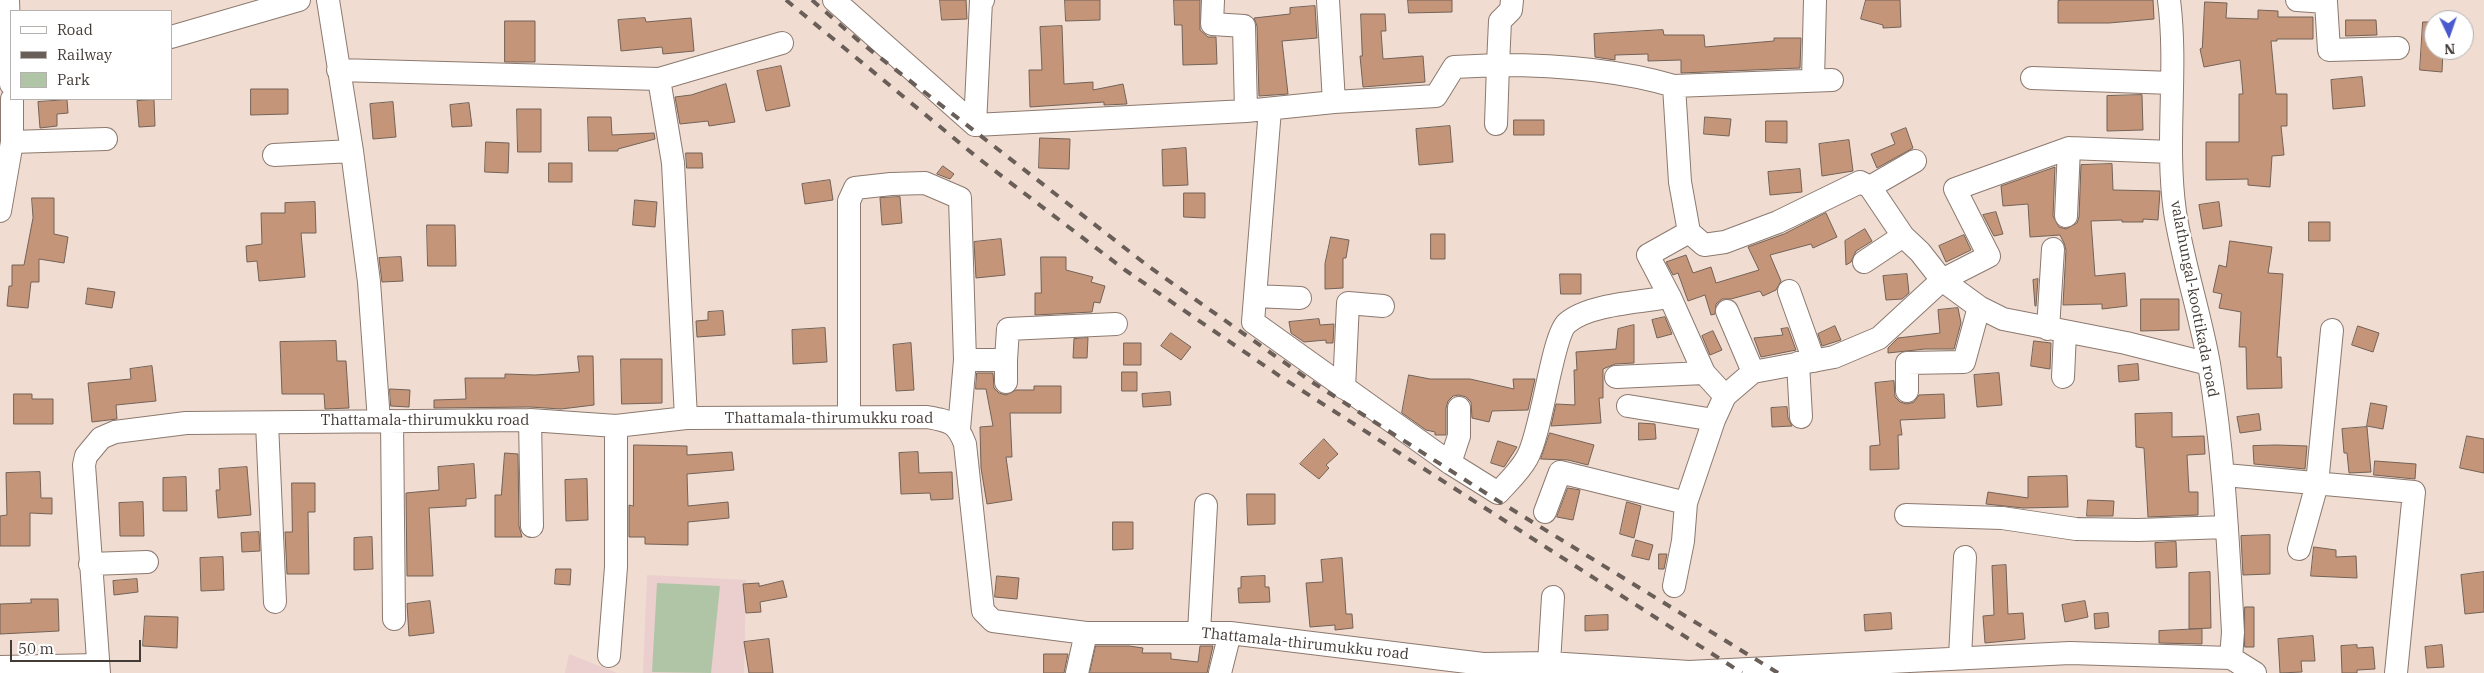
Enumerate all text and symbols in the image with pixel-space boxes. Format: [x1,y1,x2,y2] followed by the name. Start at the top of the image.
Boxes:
[10,10,172,100] legend
[2424,10,2474,60] north arrow
[57,20,93,39] text: Road
[2444,40,2456,58] text: N
[57,45,112,64] text: Railway
[57,70,90,89] text: Park
[2166,199,2222,399] street label: valathungal-koottikada road
[725,410,933,428] street label: Thattamala-thirumukku road
[321,412,529,430] street label: Thattamala-thirumukku road
[1200,624,1410,664] street label: Thattamala-thirumukku road
[12,630,144,662] scale bar
[18,639,54,658] text: 50 m

